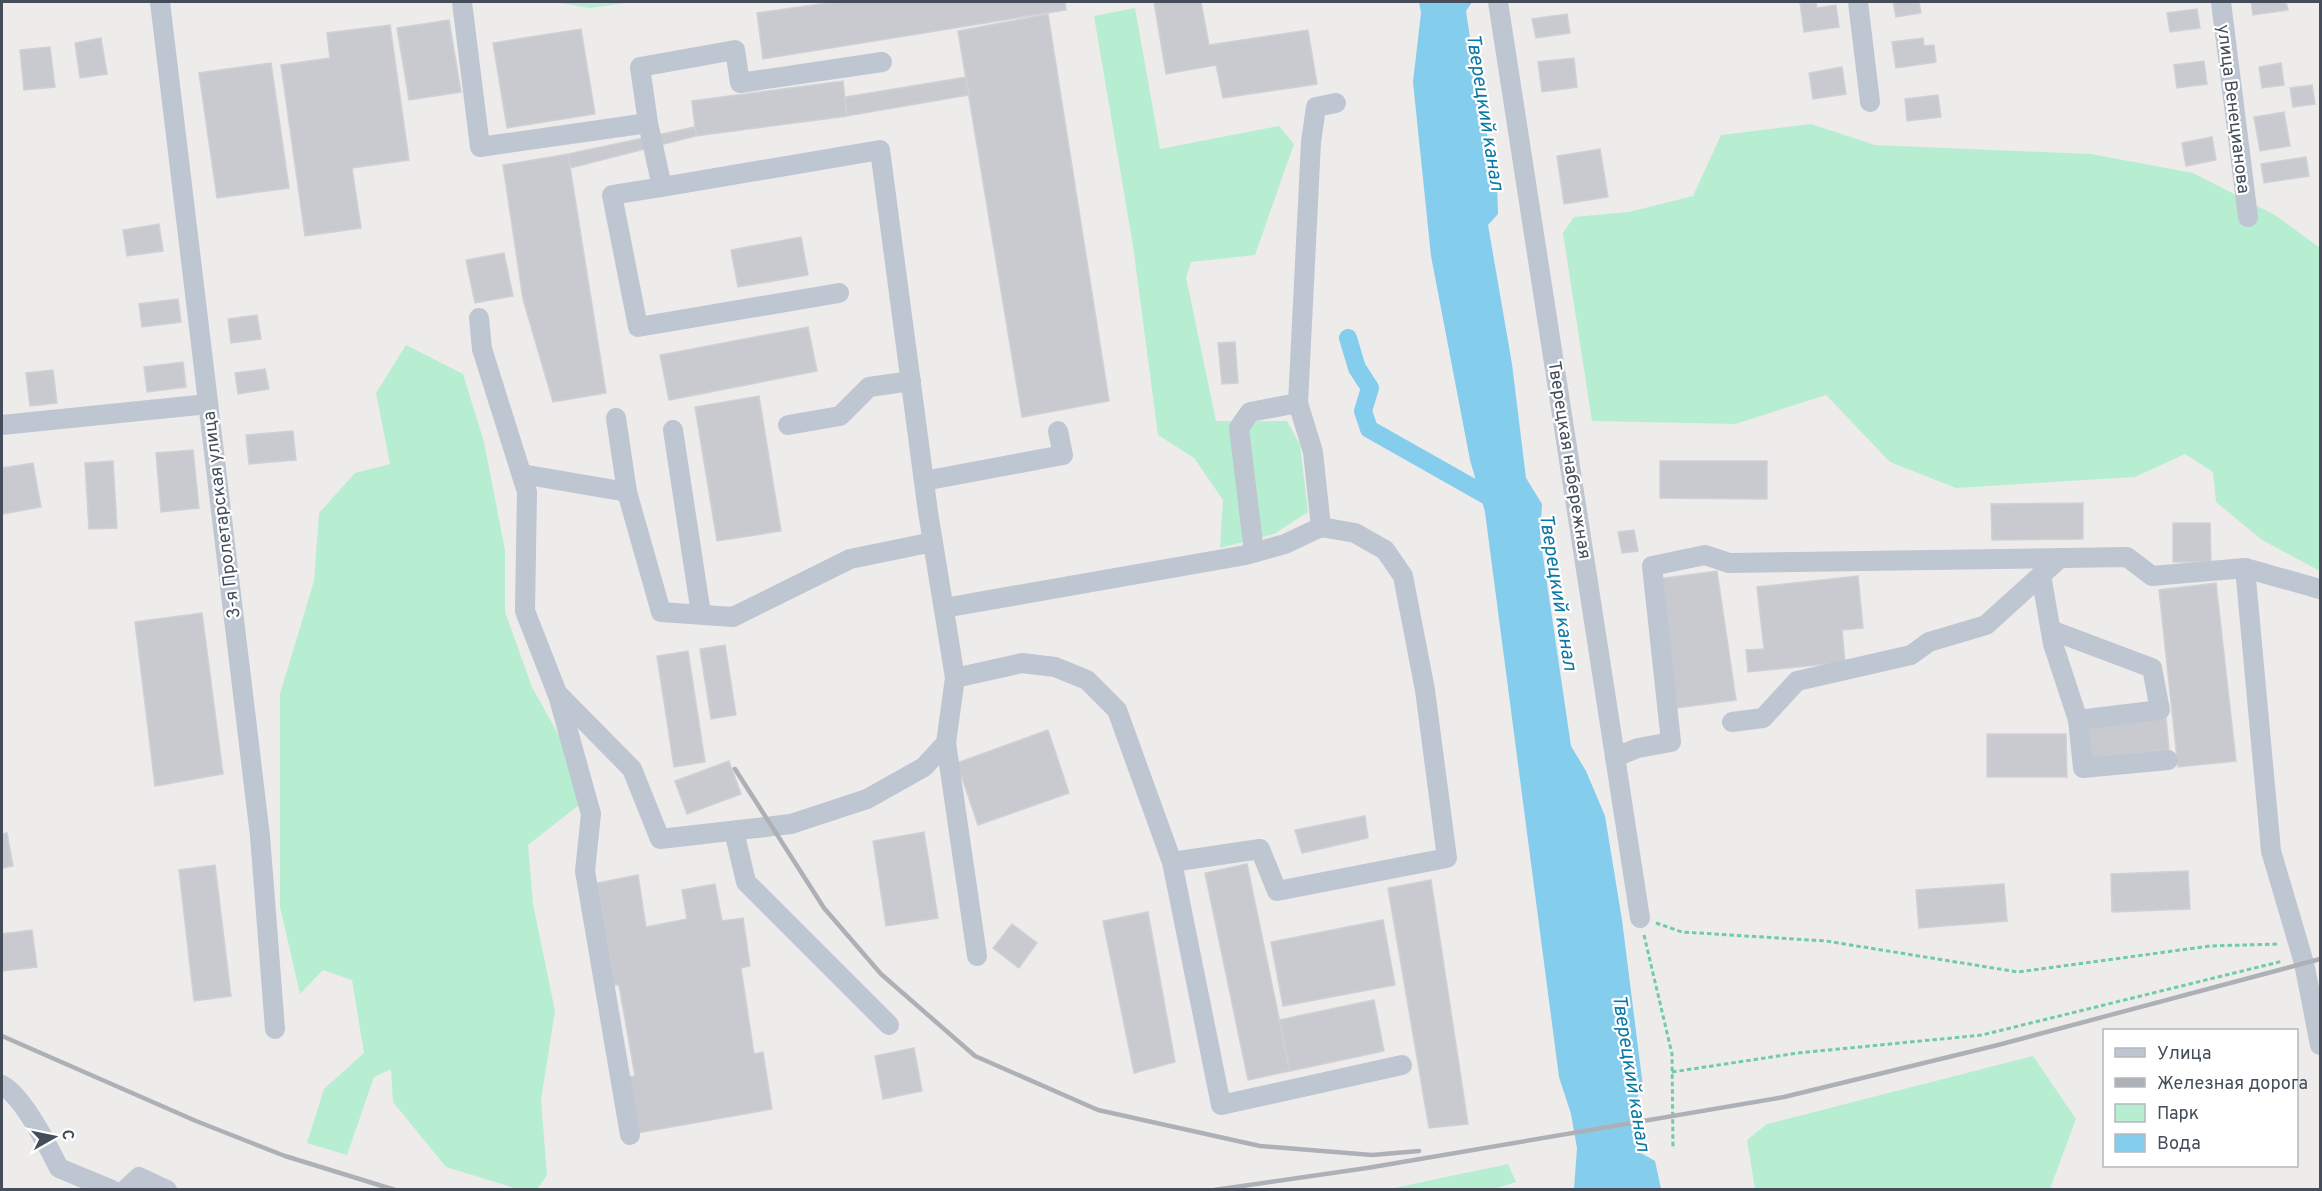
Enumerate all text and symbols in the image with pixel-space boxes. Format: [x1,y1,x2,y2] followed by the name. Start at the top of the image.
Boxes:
[2211,23,2254,195] street label: улица Венецианова
[1459,32,1509,193] water label: Тверецкий канал
[1542,360,1596,561] street label: Тверецкая набережная
[198,410,247,620] street label: 3-я Пролетарская улица
[1532,512,1582,673] water label: Тверецкий канал
[1605,993,1655,1154] water label: Тверецкий канал
[2103,1029,2298,1167] legend
[2157,1043,2211,1066] text: Улица
[2157,1073,2308,1096] text: Железная дорога
[2157,1103,2199,1126] text: Парк
[24,1107,84,1167] north arrow
[56,1128,78,1142] text: С
[2157,1133,2201,1156] text: Вода

